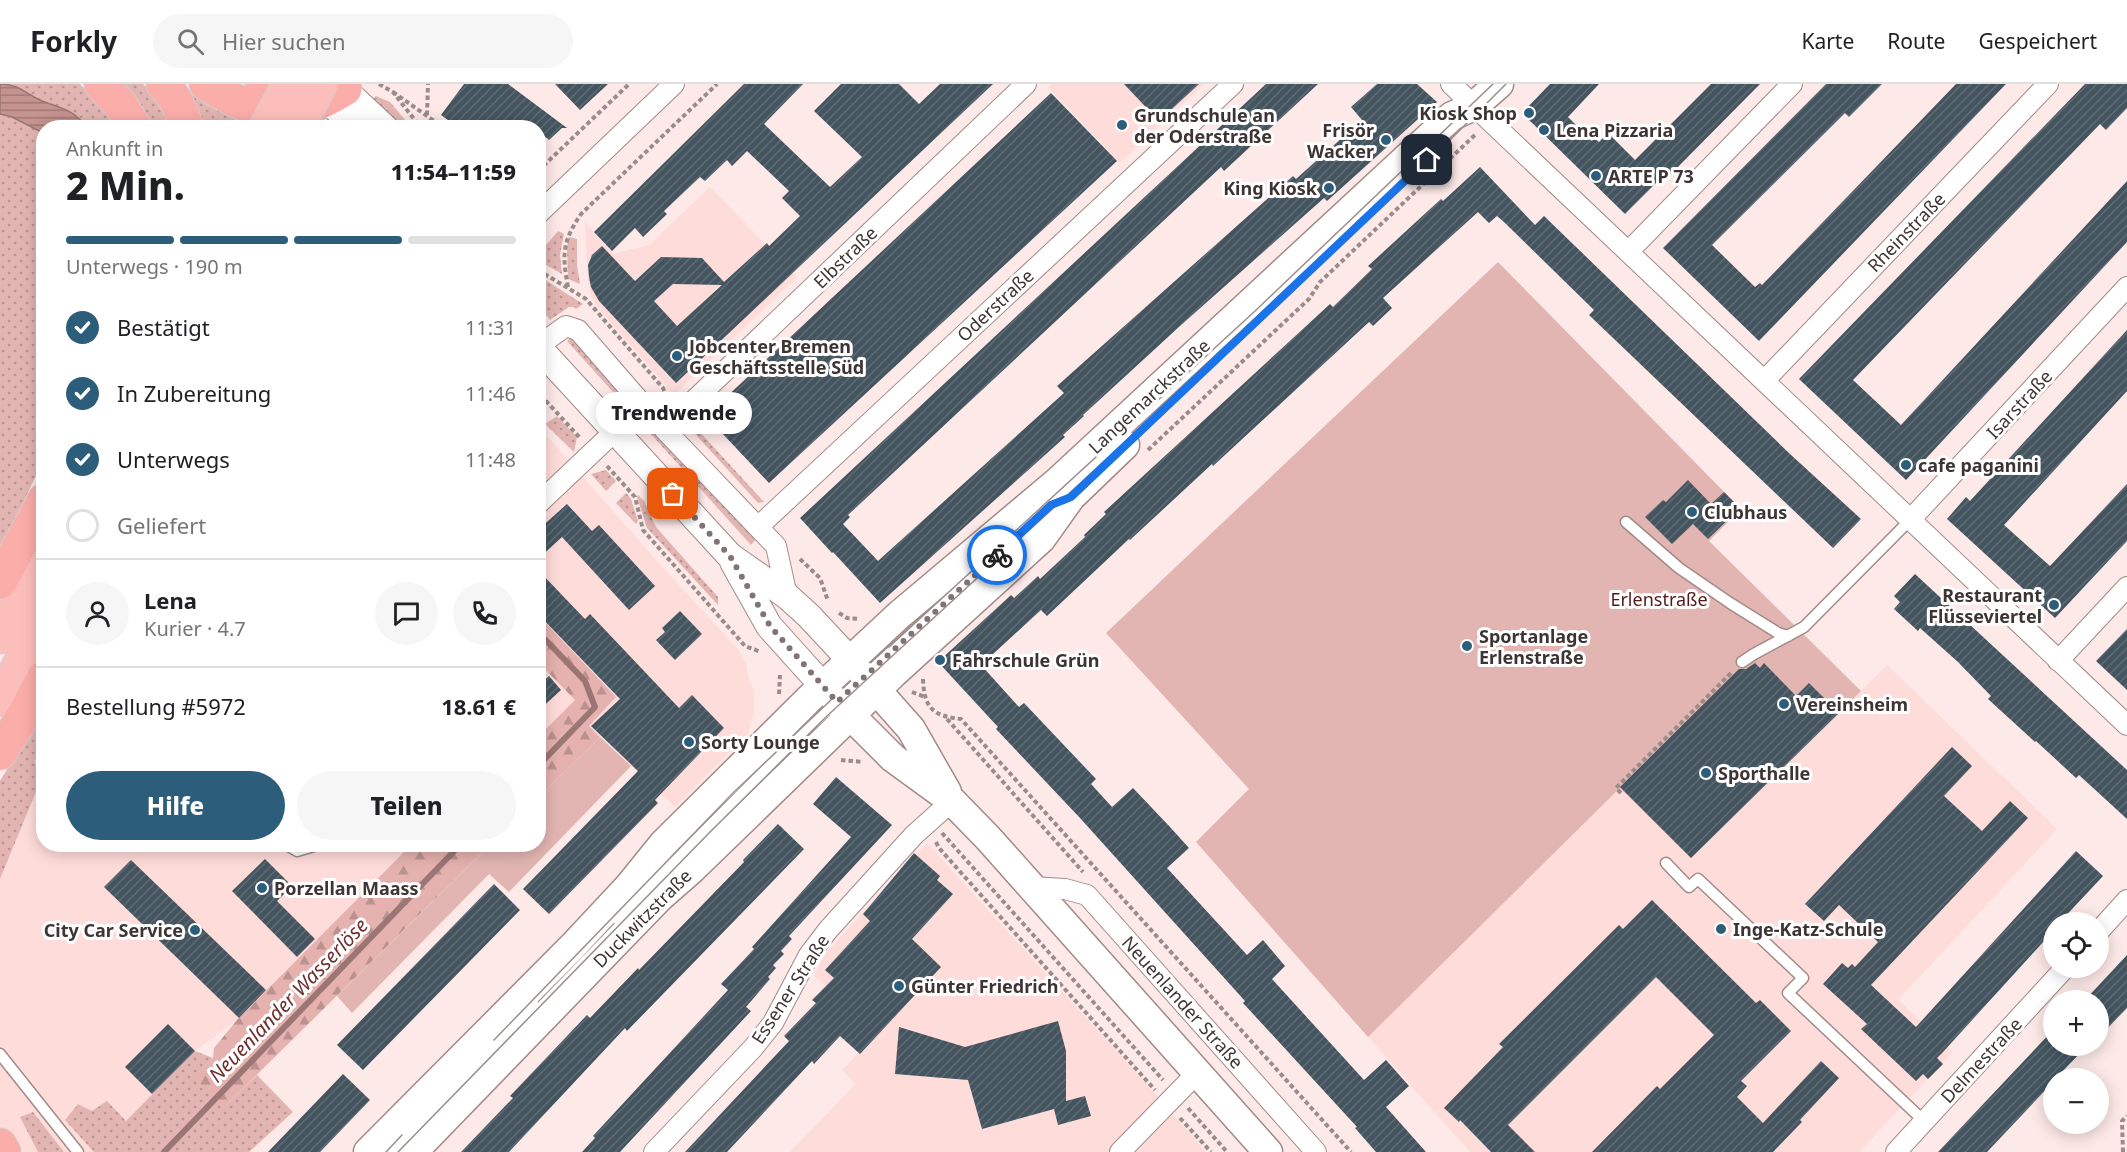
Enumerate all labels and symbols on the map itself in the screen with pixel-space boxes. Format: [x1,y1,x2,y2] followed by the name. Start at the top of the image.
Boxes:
[1419,101,1517,125] place label: Kiosk Shop
[1134,103,1275,148] place label: Grundschule an der Oderstraße
[1522,106,1536,120] marker: Kiosk Shop
[1115,118,1129,132] marker: Grundschule an der Oderstraße
[1307,118,1374,163] place label: Frisör Wacker
[1556,118,1673,142] place label: Lena Pizzaria
[1537,123,1551,137] marker: Lena Pizzaria
[1379,133,1393,147] marker: Frisör Wacker
[1401,134,1452,185] pin
[1608,164,1694,188] place label: ARTE P 73
[1589,169,1603,183] marker: ARTE P 73
[1223,176,1318,200] place label: King Kiosk
[1322,181,1336,195] marker: King Kiosk
[1862,187,1950,277] street label: Rheinstraße
[808,221,882,293] street label: Elbstraße
[952,263,1038,347] street label: Oderstraße
[1083,333,1215,459] street label: Langemarckstraße
[687,334,864,379] place label: Jobcenter Bremen Geschäftsstelle Süd
[670,349,684,363] marker: Jobcenter Bremen Geschäftsstelle Süd
[1981,364,2057,444] street label: Isarstraße
[595,392,751,434] callout: Trendwende
[1918,453,2039,477] place label: cafe paganini
[1899,458,1913,472] marker: cafe paganini
[647,468,698,519] pin
[1704,500,1787,524] place label: Clubhaus
[1685,505,1699,519] marker: Clubhaus
[967,525,1027,585] courier
[1928,583,2042,628] place label: Restaurant Flüsseviertel
[1610,587,1708,611] park label: Erlenstraße
[2047,598,2061,612] marker: Restaurant Flüsseviertel
[1479,624,1588,669] place label: Sportanlage Erlenstraße
[1460,639,1474,653] marker: Sportanlage Erlenstraße
[952,648,1099,672] place label: Fahrschule Grün
[933,653,947,667] marker: Fahrschule Grün
[1796,692,1908,716] place label: Vereinsheim
[1777,697,1791,711] marker: Vereinsheim
[701,730,820,754] place label: Sorty Lounge
[682,735,696,749] marker: Sorty Lounge
[1718,761,1810,785] place label: Sporthalle
[1699,766,1713,780] marker: Sporthalle
[588,864,696,972] street label: Duckwitzstraße
[274,876,419,900] place label: Porzellan Maass
[255,881,269,895] marker: Porzellan Maass
[202,912,374,1088] water label: Neuenlander Wasserlöse
[1733,917,1883,941] place label: Inge-Katz-Schule
[44,918,183,942] place label: City Car Service
[1714,922,1728,936] marker: Inge-Katz-Schule
[188,923,202,937] marker: City Car Service
[746,930,834,1048] street label: Essener Straße
[1117,931,1249,1073] street label: Neuenlander Straße
[911,974,1059,998] place label: Günter Friedrich
[892,979,906,993] marker: Günter Friedrich
[1935,1012,2027,1108] street label: Delmestraße

